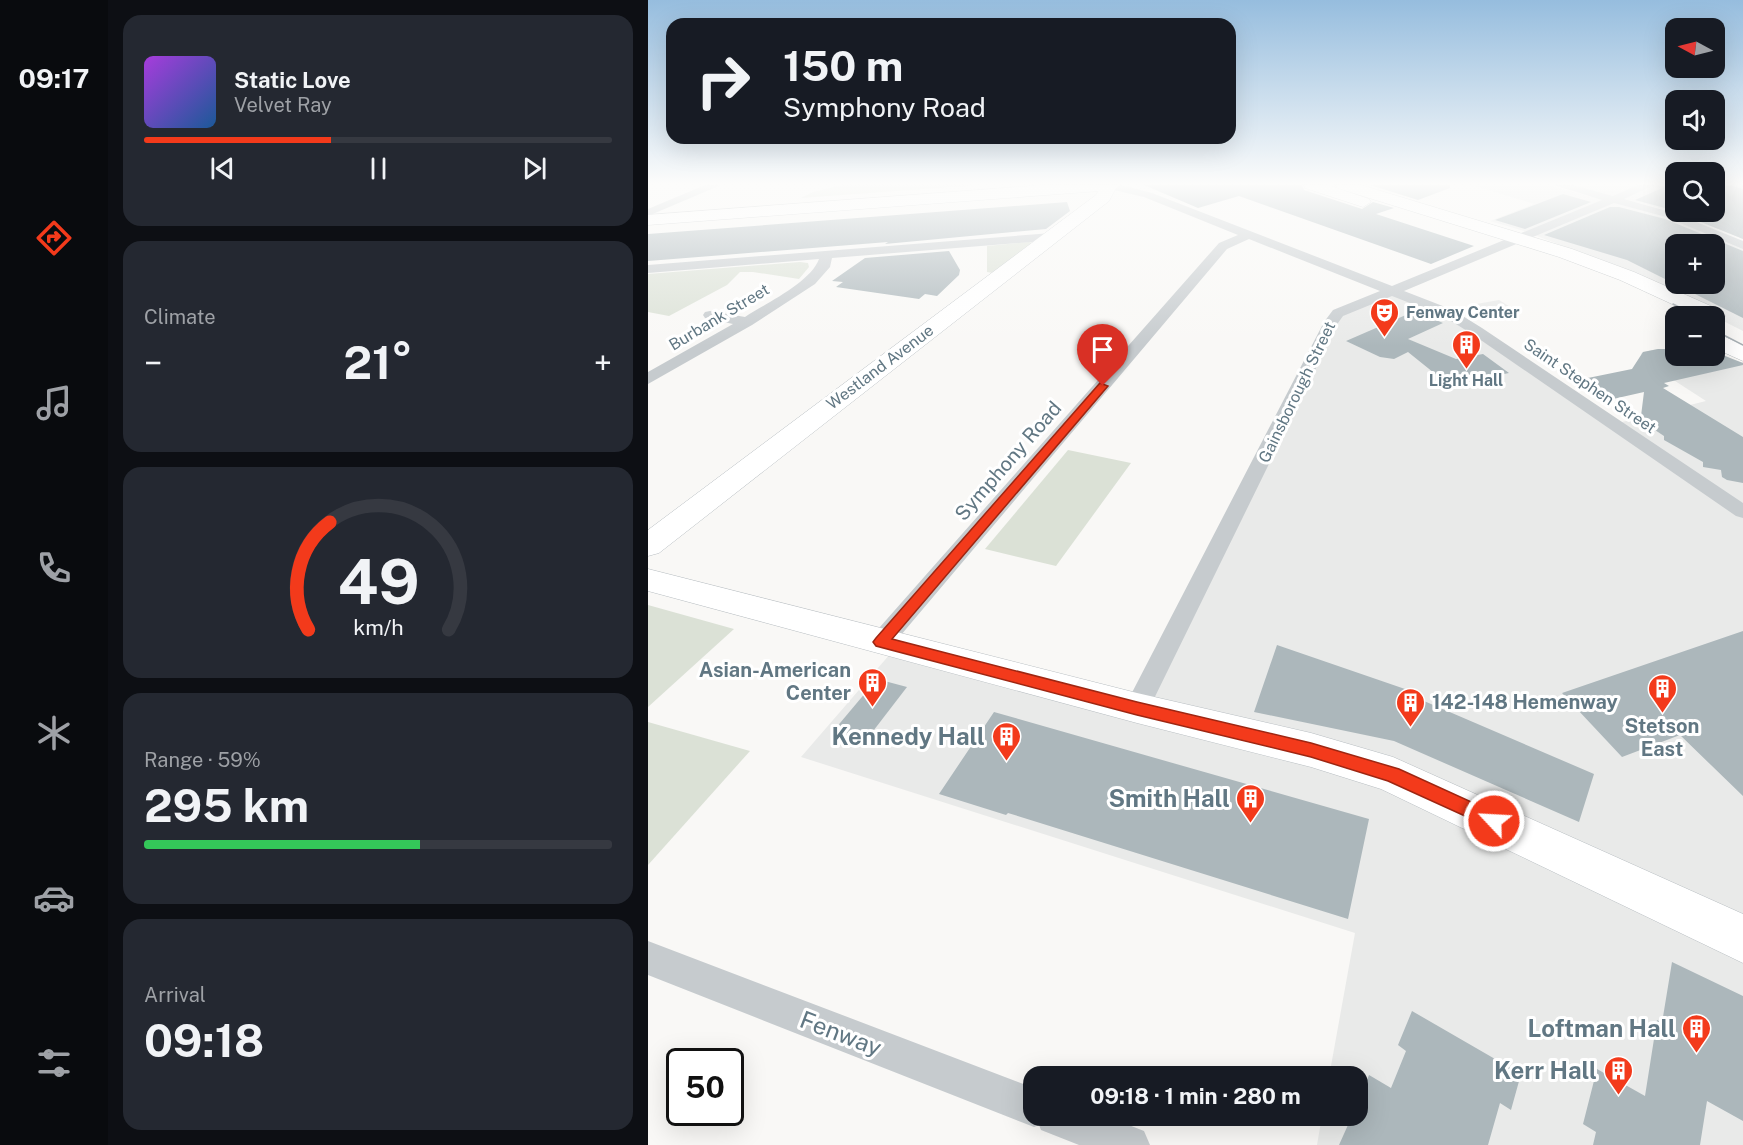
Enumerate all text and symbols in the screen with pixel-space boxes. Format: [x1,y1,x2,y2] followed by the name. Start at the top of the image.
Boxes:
[1665,18,1725,78] north arrow
[1665,18,1725,366] map controls
[783,41,903,90] text: 150 m
[684,42,762,120] icon: right
[19,62,89,94] text: 09:17
[234,67,351,93] text: Static Love
[1665,90,1725,150] button: sound
[783,91,986,123] text: Symphony Road
[234,93,332,117] text: Velvet Ray
[206,152,239,185] icon: previous
[362,152,395,185] icon: pause
[518,152,551,185] icon: next
[1665,162,1725,222] button: search
[33,217,75,259] icon: directions
[1665,234,1725,294] button: +
[665,280,773,354] street label: Burbank Street
[1369,296,1401,338] theatre icon: Fenway Center
[1406,303,1520,322] place label: Fenway Center
[144,305,216,329] text: Climate
[1665,306,1725,366] button: −
[1255,318,1339,466] street label: Gainsborough Street
[823,321,937,413] street label: Westland Avenue
[1077,324,1128,386] pin
[1450,328,1482,370] building icon: Light Hall
[1086,333,1119,366] icon: arrive
[1520,335,1660,437] street label: Saint Stephen Street
[343,336,413,389] text: 21°
[144,344,162,382] text: −
[594,344,612,382] text: +
[1429,371,1503,390] place label: Light Hall
[33,382,75,424] icon: music
[950,396,1066,526] street label: Symphony Road
[337,545,419,618] text: 49
[33,547,75,589] icon: phone
[353,615,403,640] text: km/h
[699,658,851,705] place label: Asian-American Center
[856,666,888,708] building icon: Asian-American Center
[1646,672,1678,714] building icon: Stetson East
[1395,686,1427,728] building icon: 142-148 Hemenway
[1432,690,1618,714] place label: 142-148 Hemenway
[33,712,75,754] icon: climate
[1625,714,1699,761] place label: Stetson East
[990,720,1022,762] building icon: Kennedy Hall
[832,722,985,750] place label: Kennedy Hall
[144,748,261,772] text: Range · 59%
[144,779,309,832] text: 295 km
[1235,782,1267,824] building icon: Smith Hall
[1108,784,1230,812] place label: Smith Hall
[1462,789,1526,853] position arrow
[33,877,75,919] icon: car
[144,983,206,1007] text: Arrival
[796,1005,886,1061] street label: Fenway
[1681,1012,1713,1054] building icon: Loftman Hall
[144,1014,264,1067] text: 09:18
[1528,1014,1676,1042] place label: Loftman Hall
[33,1042,75,1084] icon: filters
[666,1048,744,1126] speed limit sign: 50
[1602,1054,1634,1096] building icon: Kerr Hall
[1494,1056,1597,1084] place label: Kerr Hall
[1090,1083,1301,1109] text: 09:18 · 1 min · 280 m

